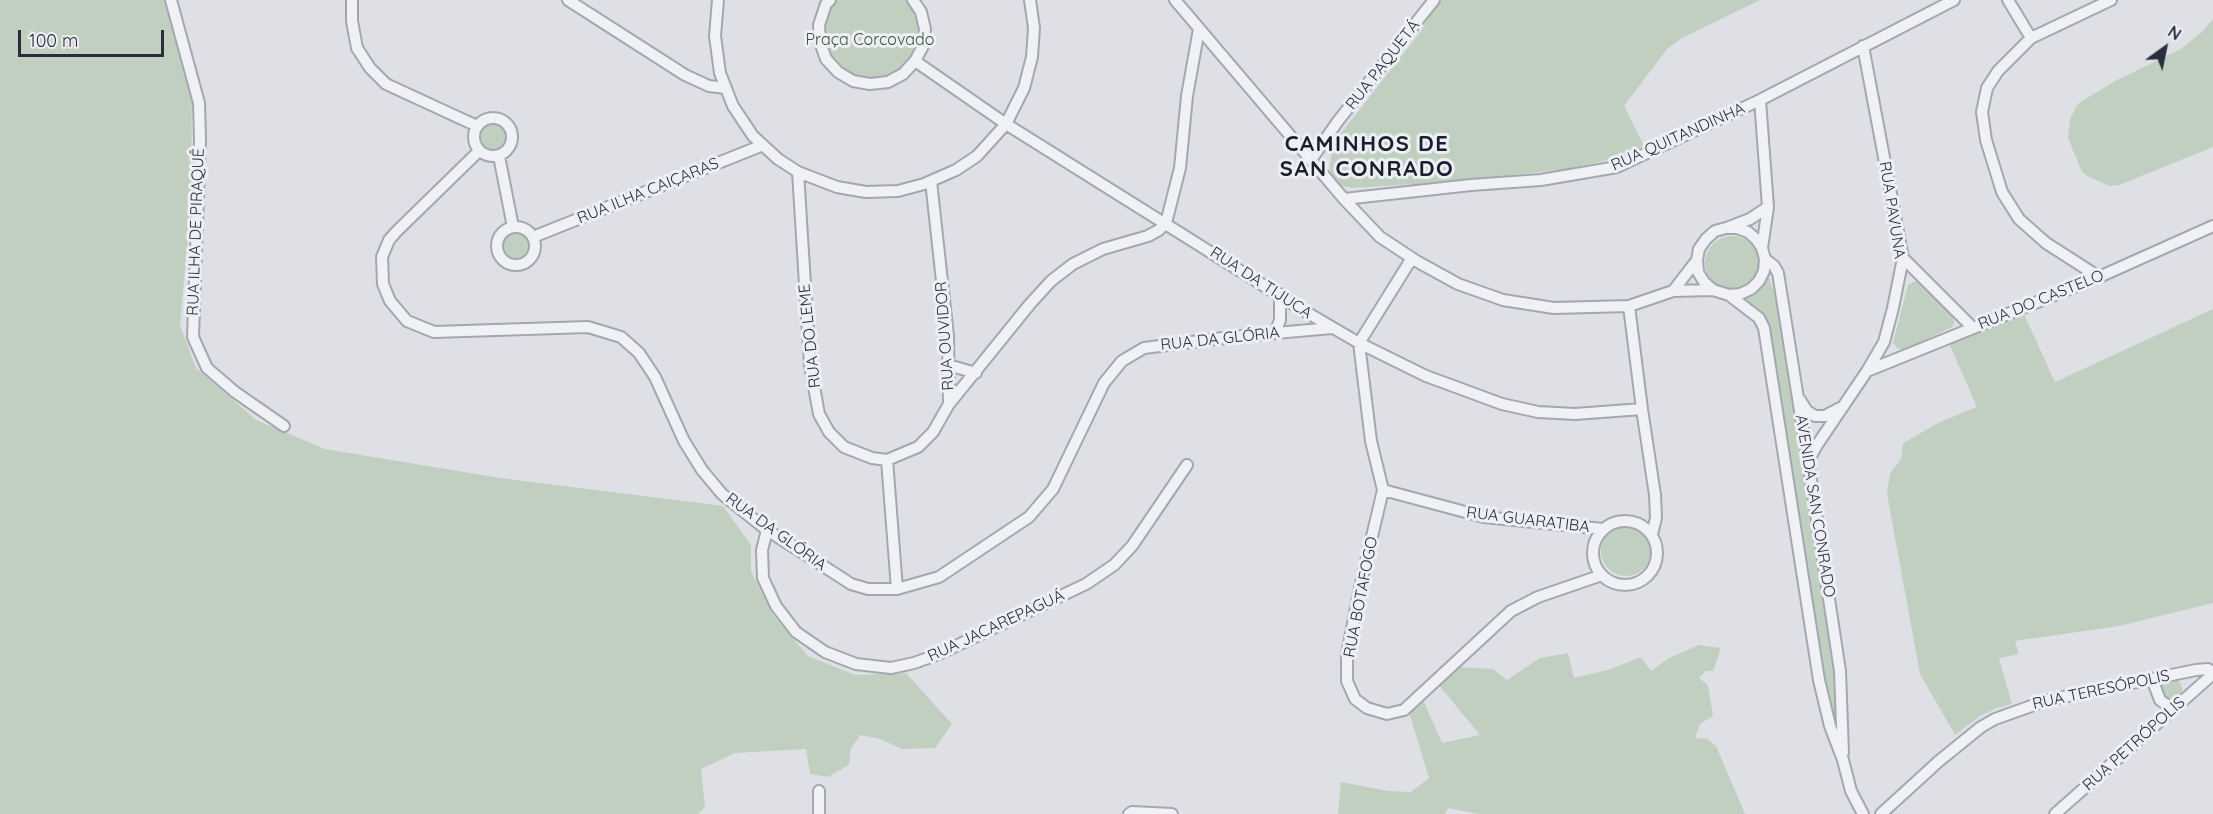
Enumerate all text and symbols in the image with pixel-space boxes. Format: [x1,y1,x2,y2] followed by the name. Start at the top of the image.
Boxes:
[1342,16,1424,114] street label: RUA PAQUETÁ
[21,18,166,56] scale bar
[2135,18,2195,78] north arrow
[2164,21,2185,44] text: N
[29,29,78,52] text: 100 m
[806,30,934,50] park label: Praça Corcovado
[1608,99,1748,175] street label: RUA QUITANDINHA
[1280,131,1454,182] district label: CAMINHOS DE SAN CONRADO
[183,148,209,316] street label: RUA ILHA DE PIRAQUÊ
[574,154,722,228] street label: RUA ILHA CAIÇARAS
[1875,160,1909,260] street label: RUA PAVUNA
[1206,243,1316,323] street label: RUA DA TIJUCA
[1975,266,2107,334] street label: RUA DO CASTELO
[932,281,958,391] street label: RUA OUVIDOR
[795,283,825,389] street label: RUA DO LEME
[1159,323,1281,355] street label: RUA DA GLÓRIA
[1791,413,1839,599] street label: AVENIDA SAN CONRADO
[722,489,830,575] street label: RUA DA GLÓRIA
[1465,503,1591,537] street label: RUA GUARATIBA
[1340,535,1382,659] street label: RUA BOTAFOGO
[925,586,1067,666] street label: RUA JACAREPAGUÁ
[2031,666,2171,714] street label: RUA TERESÓPOLIS
[2079,693,2189,795] street label: RUA PETRÓPOLIS

